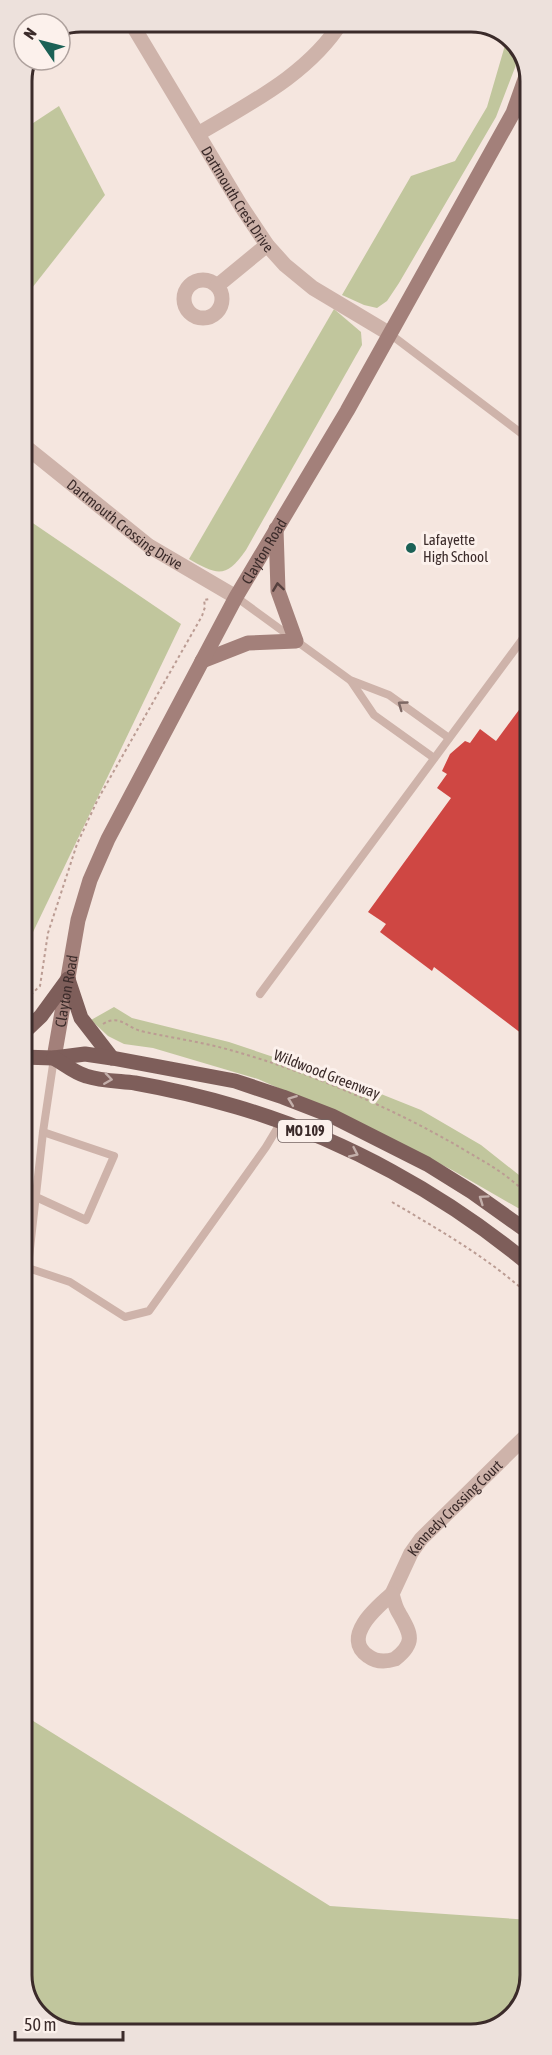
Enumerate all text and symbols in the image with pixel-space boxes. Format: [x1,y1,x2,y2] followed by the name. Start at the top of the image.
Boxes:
[12,12,72,72] north arrow
[20,24,40,42] text: N
[198,143,278,255] street label: Dartmouth Crest Drive
[64,475,186,573] street label: Dartmouth Crossing Drive
[237,515,290,587] street label: Clayton Road
[423,531,488,565] place label: Lafayette High School
[404,541,418,555] marker: Lafayette High School
[273,582,285,591] one-way arrow
[398,701,409,712] one-way arrow
[51,953,80,1029] street label: Clayton Road
[271,1046,383,1102] street label: Wildwood Greenway
[103,1073,112,1085] one-way arrow
[287,1095,298,1108] one-way arrow
[278,1120,332,1142] road number: MO 109
[347,1145,358,1157] one-way arrow
[479,1195,490,1206] one-way arrow
[403,1456,505,1559] street label: Kennedy Crossing Court
[15,2004,123,2042] scale bar
[24,2014,56,2035] text: 50 m

